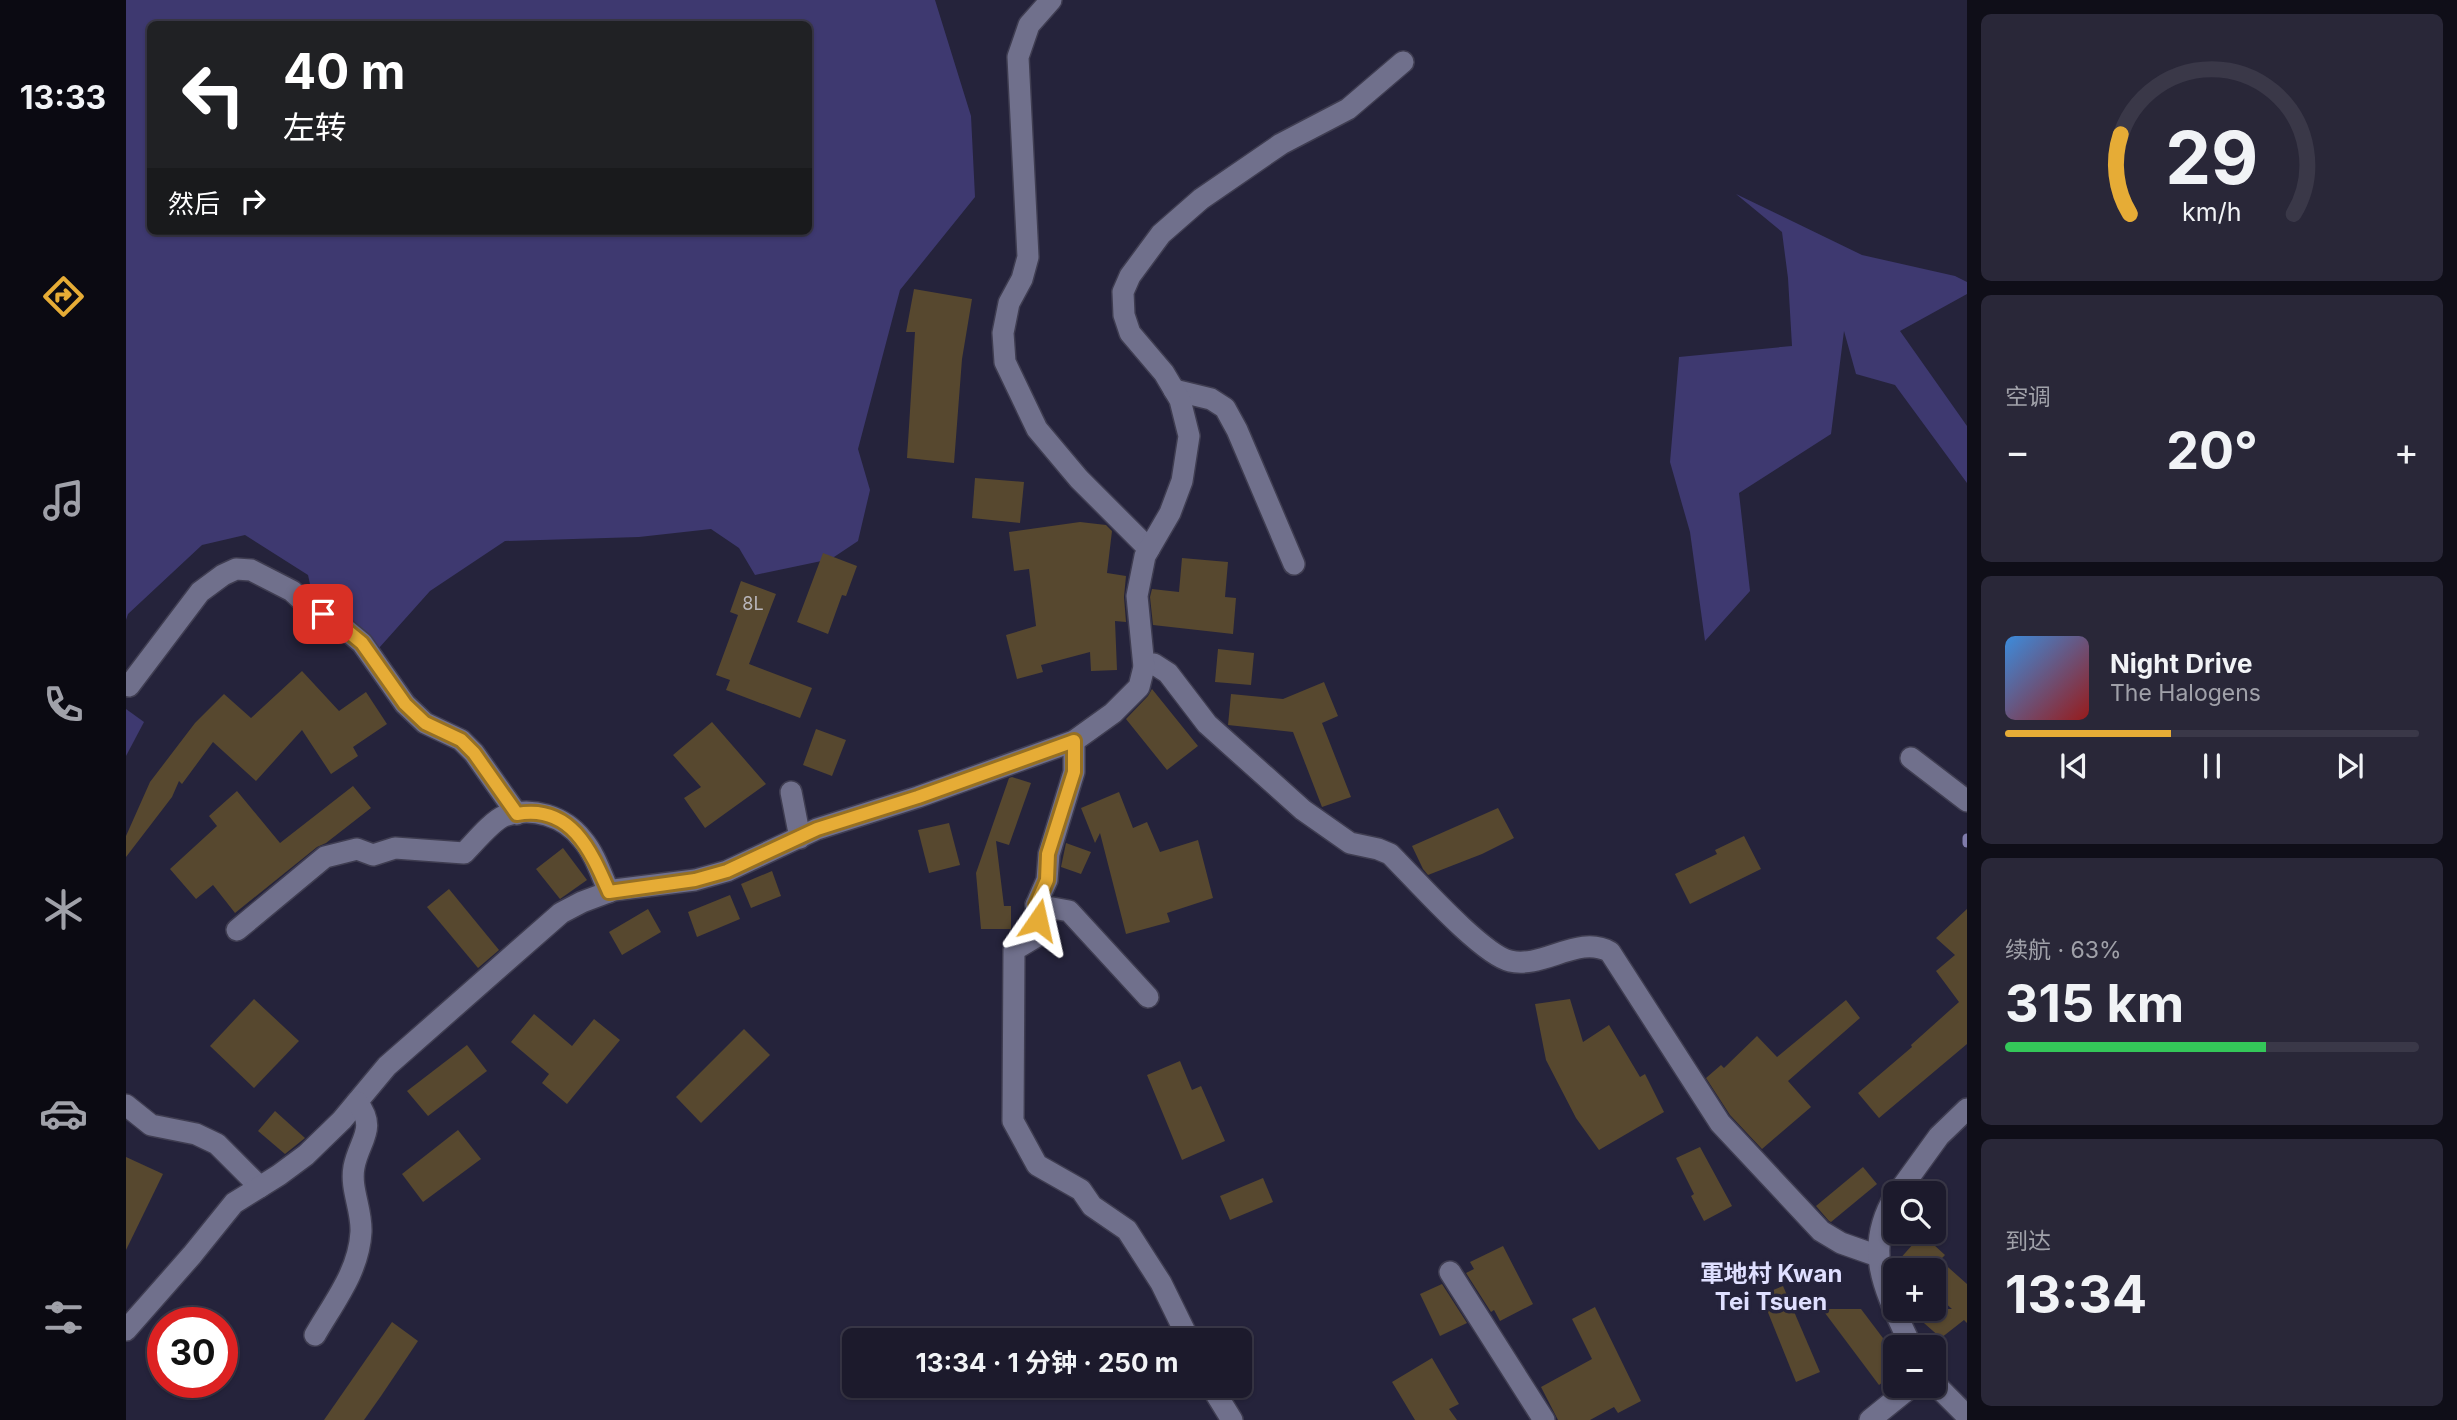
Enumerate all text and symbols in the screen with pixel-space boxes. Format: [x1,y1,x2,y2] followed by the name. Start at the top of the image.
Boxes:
[283,42,406,101] text: 40 m
[168,49,259,140] icon: left
[20,78,106,117] text: 13:33
[283,108,347,147] text: 左转
[2165,113,2259,202] text: 29
[234,182,272,220] icon: right
[168,188,220,219] text: 然后
[2182,196,2242,226] text: km/h
[39,272,88,321] icon: directions
[2005,383,2051,411] text: 空调
[2166,419,2258,482] text: 20°
[2005,428,2030,474] text: −
[2394,428,2419,474] text: +
[39,476,88,525] icon: music
[293,584,353,644] pin
[742,593,764,614] house number: 8L
[304,595,342,633] icon: arrive
[2110,648,2252,679] text: Night Drive
[2110,679,2261,707] text: The Halogens
[39,680,88,729] icon: phone
[2055,747,2093,785] icon: previous
[2193,747,2231,785] icon: pause
[2331,747,2369,785] icon: next
[1001,883,1075,957] position arrow
[39,885,88,934] icon: climate
[2005,936,2122,964] text: 续航 · 63%
[2005,972,2184,1035] text: 315 km
[39,1089,88,1138] icon: car
[1883,1181,1946,1398] map controls
[1883,1181,1946,1244] button: search
[2005,1227,2051,1255] text: 到达
[1883,1258,1946,1321] button: +
[1700,1259,1842,1316] district label: 軍地村 Kwan Tei Tsuen
[2005,1263,2147,1326] text: 13:34
[39,1293,88,1342] icon: filters
[147,1307,238,1398] speed limit sign: 30
[1883,1335,1946,1398] button: −
[916,1347,1178,1378] text: 13:34 · 1 分钟 · 250 m

